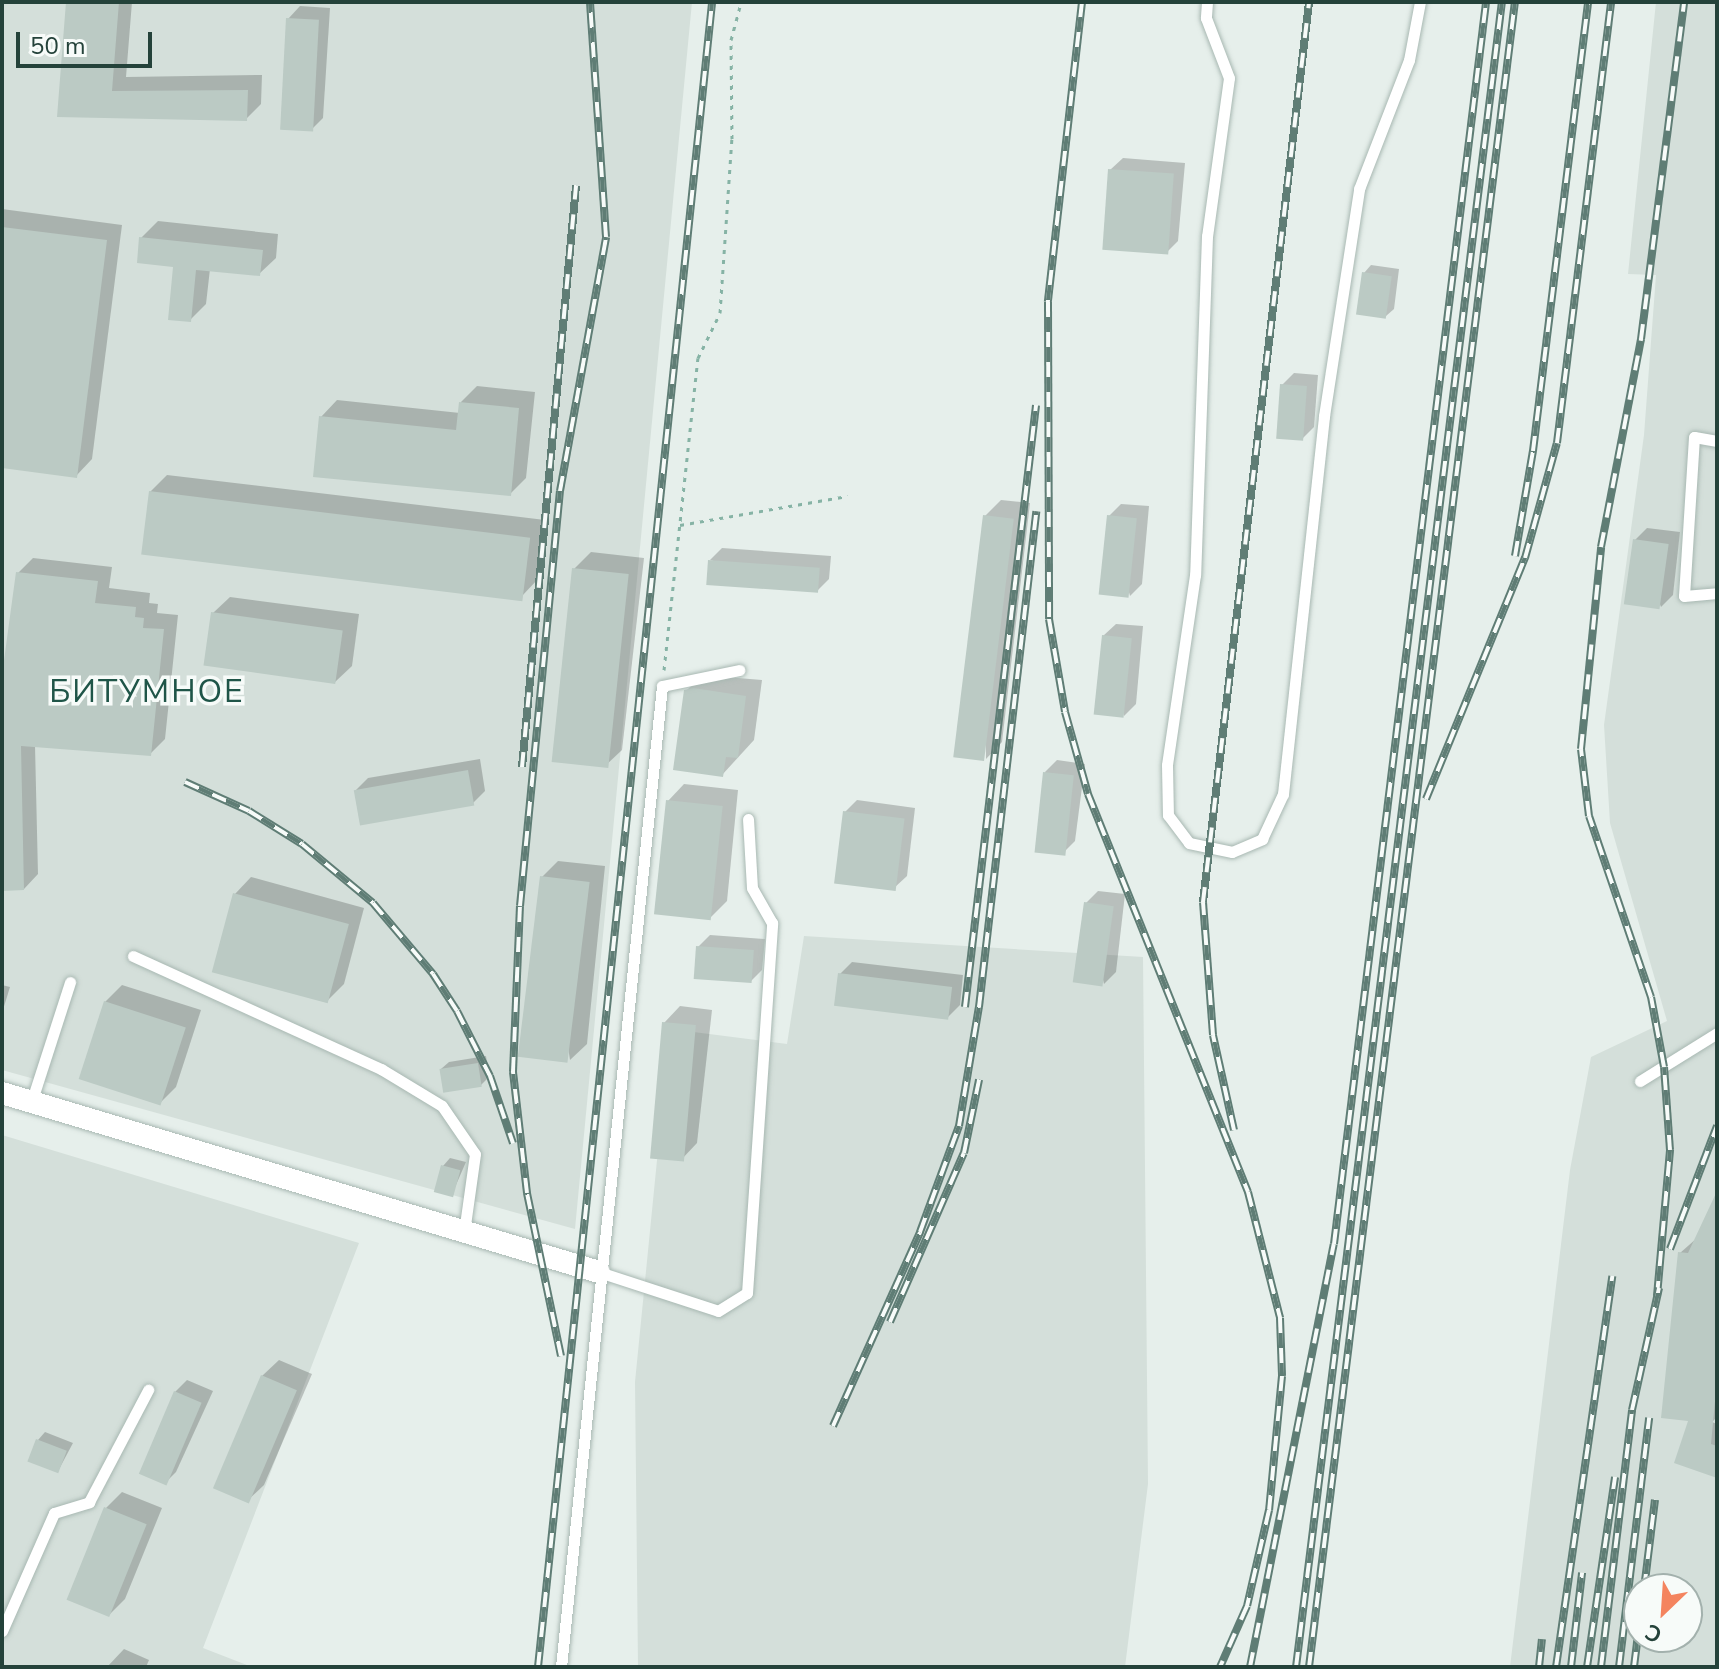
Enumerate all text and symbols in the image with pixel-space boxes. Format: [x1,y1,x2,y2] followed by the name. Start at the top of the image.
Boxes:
[20,16,156,66] scale bar
[30,30,86,62] text: 50 m
[49,673,245,711] district label: БИТУМНОЕ
[1623,1573,1703,1653] north arrow
[1641,1616,1667,1650] text: С

